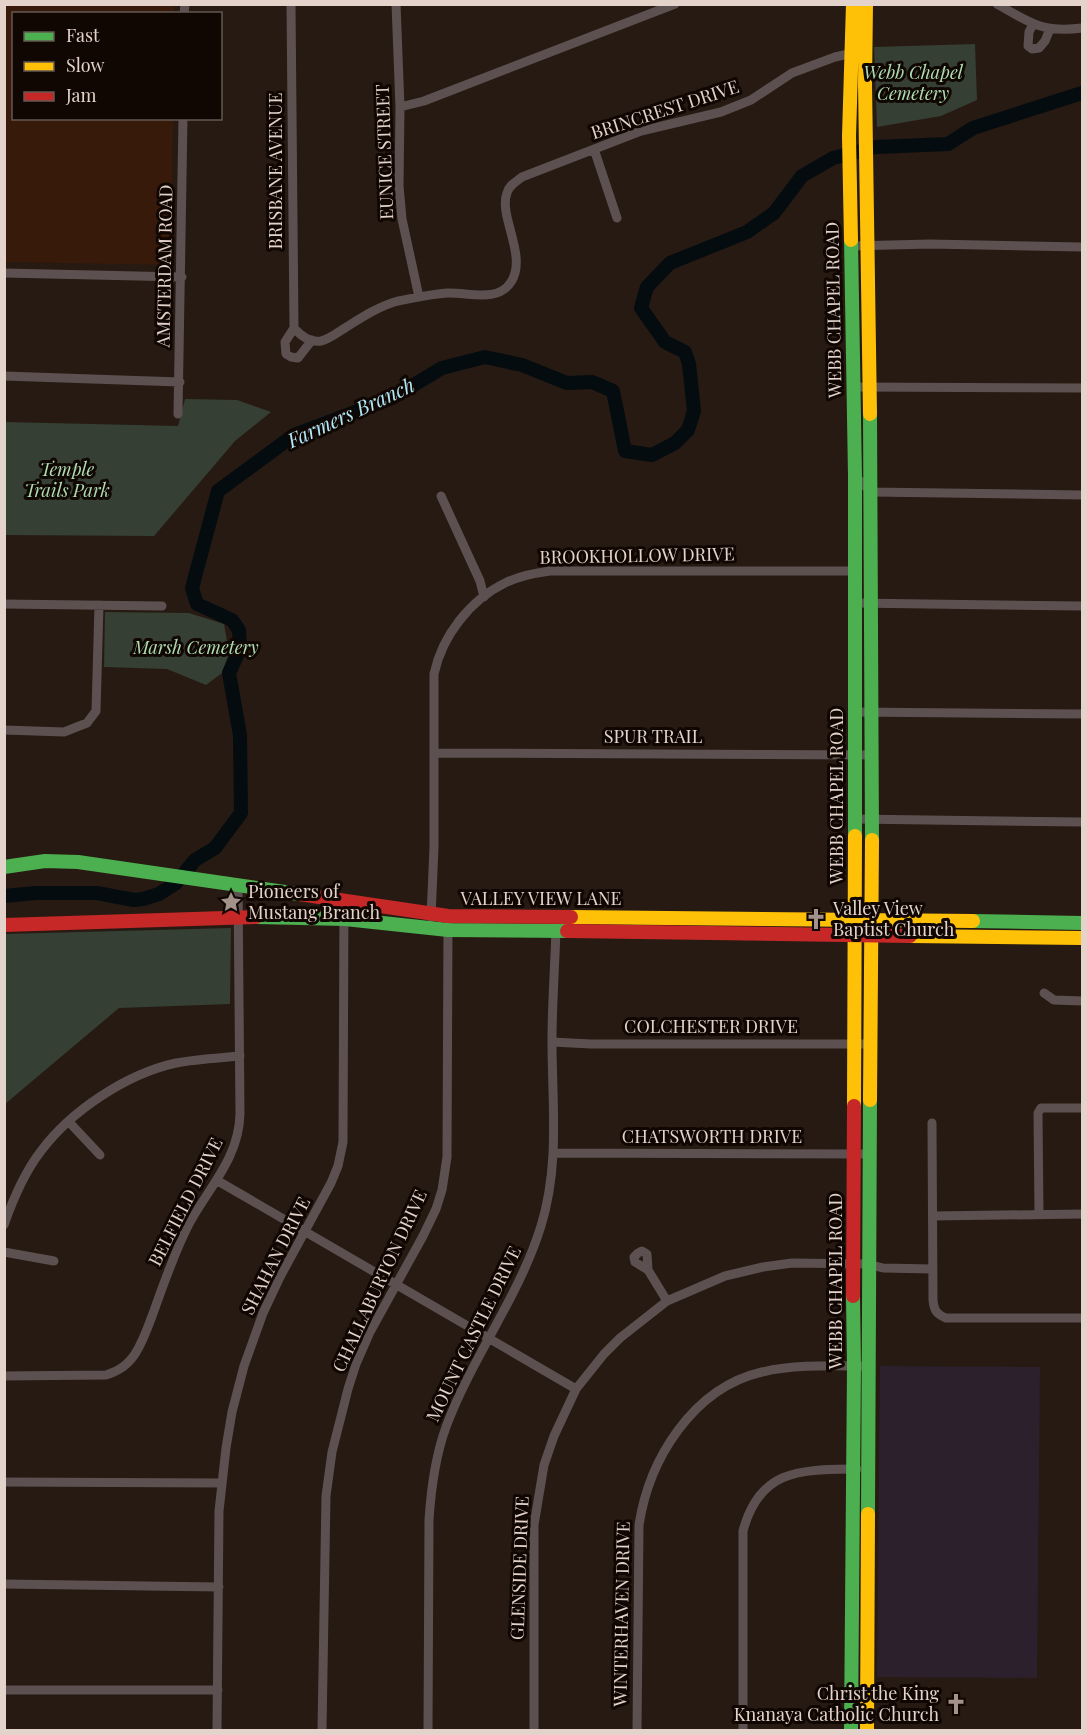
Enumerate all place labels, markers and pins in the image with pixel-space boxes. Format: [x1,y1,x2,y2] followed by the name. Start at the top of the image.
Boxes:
[248,879,380,924] place label: Pioneers of Mustang Branch
[219,890,243,914] place icon: Pioneers of Mustang Branch
[832,896,955,941] place label: Valley View Baptist Church
[804,907,828,931] church icon: Valley View Baptist Church
[734,1681,939,1726] place label: Christ the King Knanaya Catholic Church
[944,1692,968,1716] church icon: Christ the King Knanaya Catholic Church

